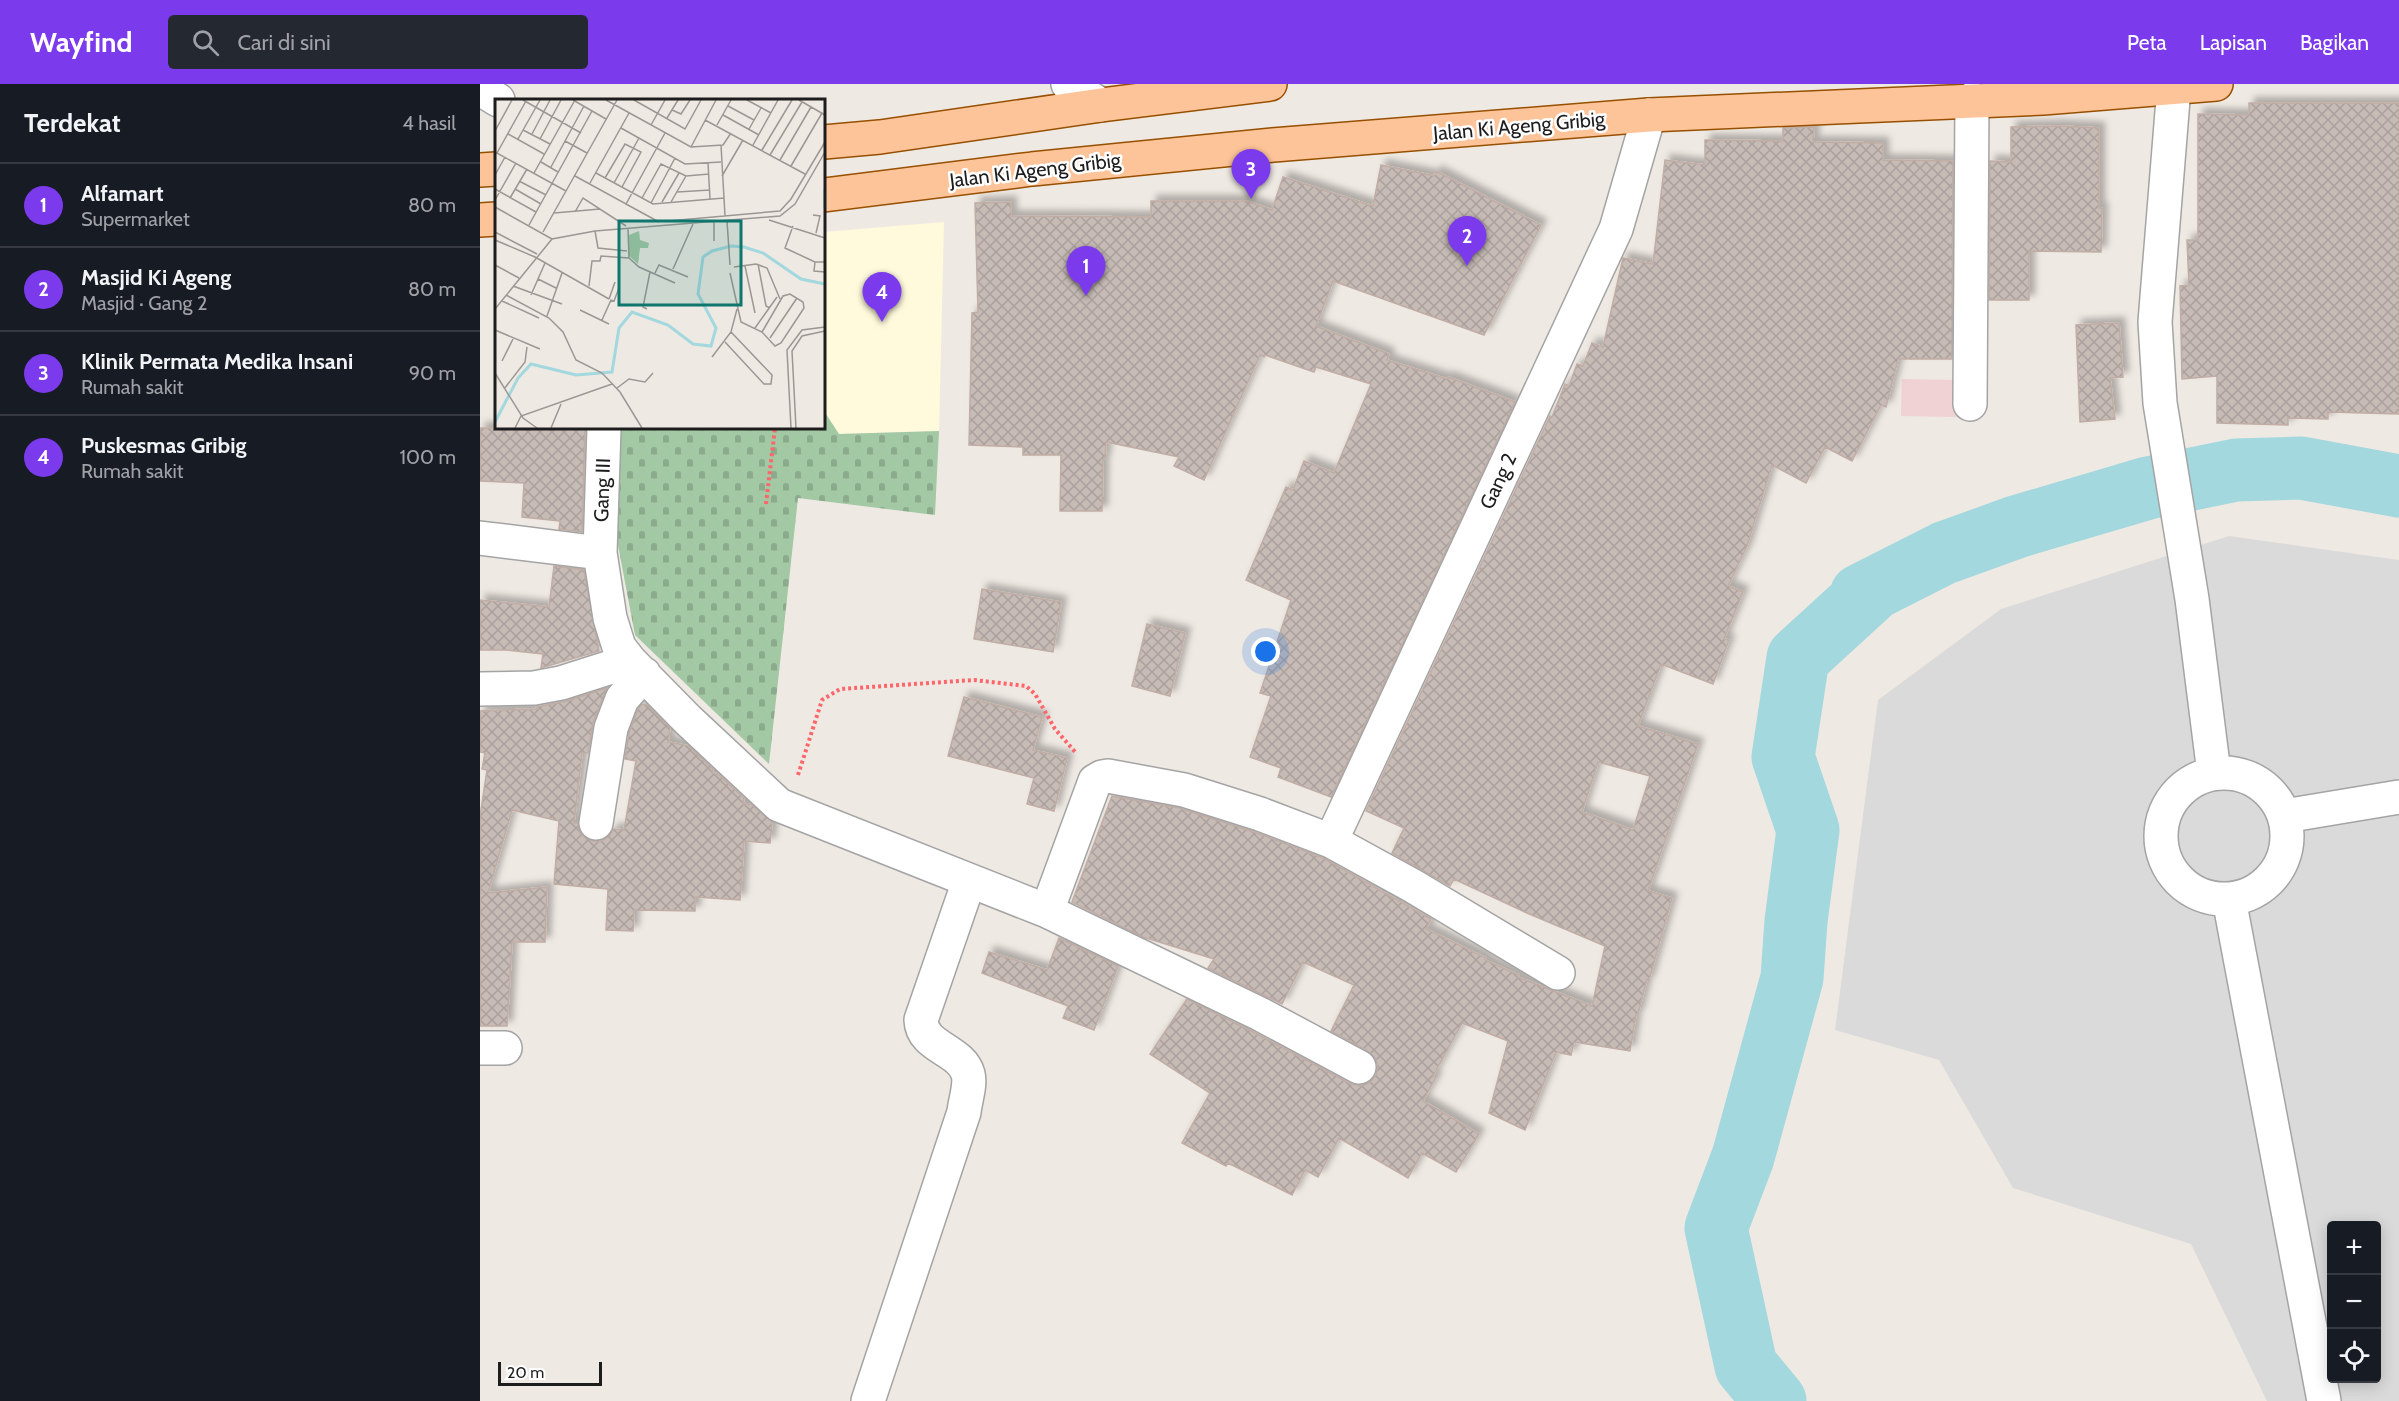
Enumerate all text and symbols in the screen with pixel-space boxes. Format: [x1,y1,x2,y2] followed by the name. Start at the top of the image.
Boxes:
[168,15,588,69] search box
[30,25,132,59] text: Wayfind
[189,26,222,59] icon: search
[237,29,331,56] text: Cari di sini
[2127,30,2167,55] text: Peta
[2200,30,2267,55] text: Lapisan
[2300,30,2369,55] text: Bagikan
[495,99,825,429] inset map
[1431,106,1607,146] street label: Jalan Ki Ageng Gribig
[24,107,121,139] text: Terdekat
[402,111,456,135] text: 4 hasil
[947,147,1123,193] street label: Jalan Ki Ageng Gribig
[1232,150,1270,199] pin: 3
[81,180,164,207] text: Alfamart
[40,193,47,217] text: 1
[408,193,456,217] text: 80 m
[81,207,190,231] text: Supermarket
[1448,216,1486,266] pin: 2
[1066,246,1106,296] pin: 1
[81,264,231,291] text: Masjid Ki Ageng
[862,272,902,322] pin: 4
[38,277,49,301] text: 2
[408,277,456,301] text: 80 m
[81,291,208,315] text: Masjid · Gang 2
[81,348,353,375] text: Klinik Permata Medika Insani
[38,361,49,385] text: 3
[409,361,456,385] text: 90 m
[81,375,184,399] text: Rumah sakit
[81,432,246,459] text: Puskesmas Gribig
[37,445,50,469] text: 4
[400,445,456,469] text: 100 m
[1475,449,1521,513] street label: Gang 2
[589,458,615,522] street label: Gang III
[81,459,184,483] text: Rumah sakit
[1251,637,1280,666] your location
[2327,1221,2381,1383] map controls
[2327,1221,2381,1275] button: +
[2327,1275,2381,1329] button: −
[2327,1329,2381,1383] button: locate
[498,1359,602,1386] scale bar
[507,1363,544,1382] text: 20 m

